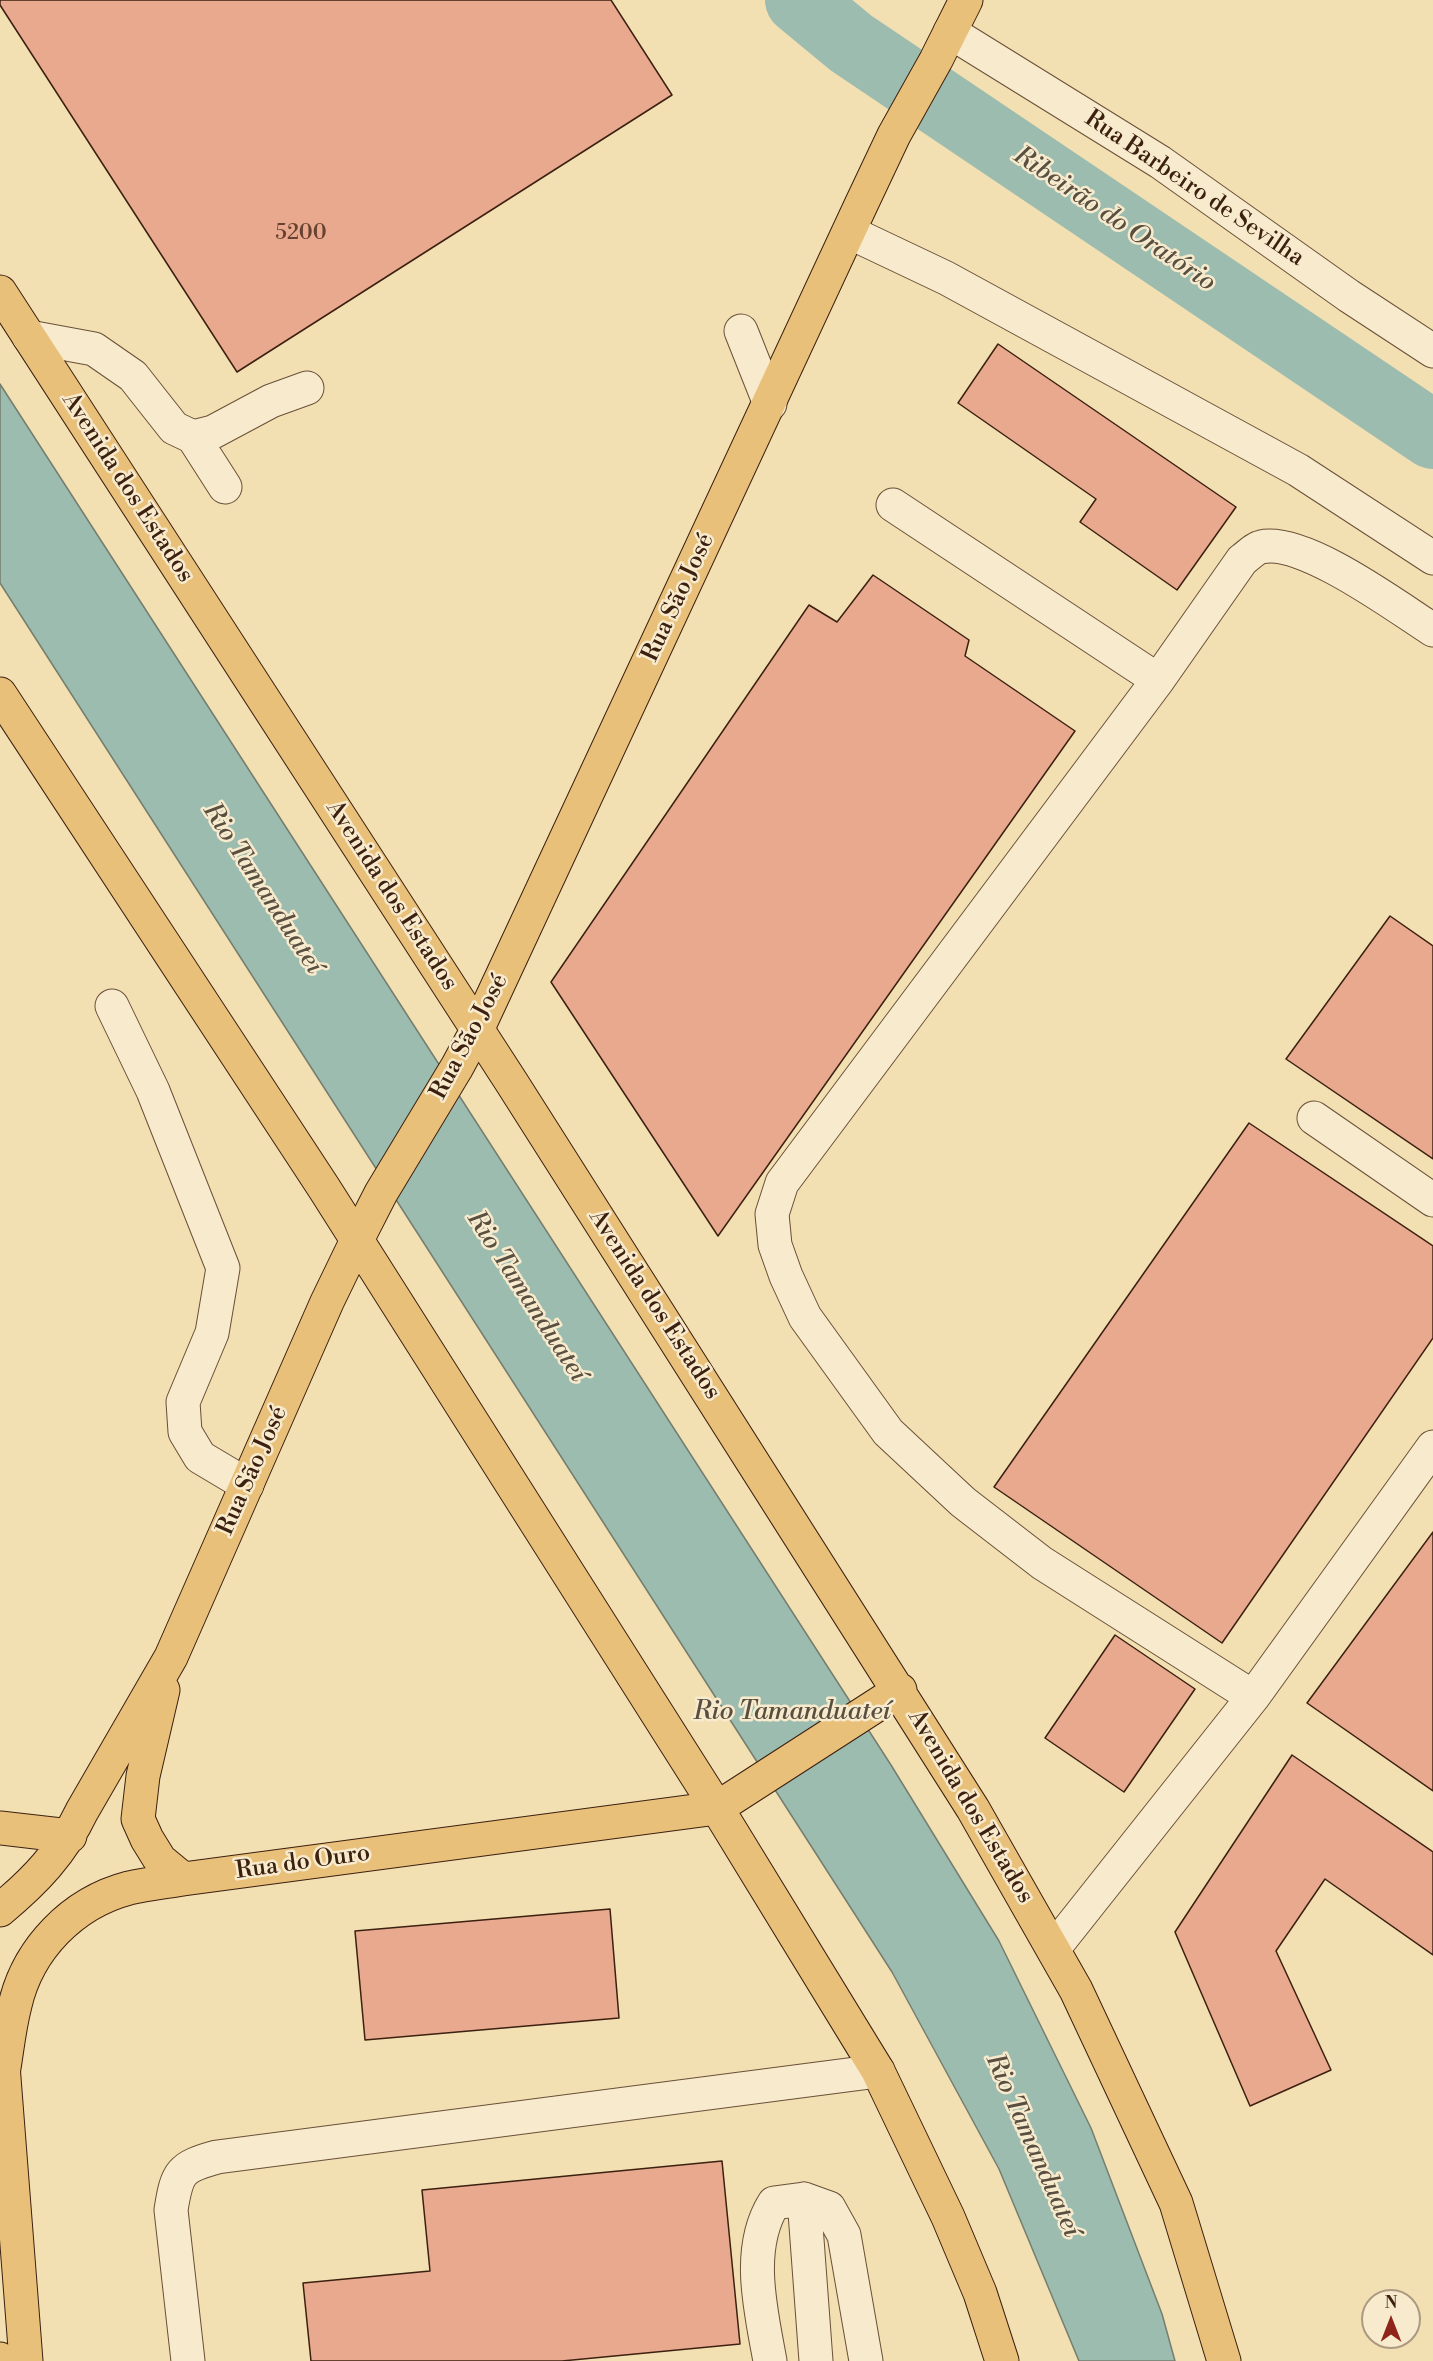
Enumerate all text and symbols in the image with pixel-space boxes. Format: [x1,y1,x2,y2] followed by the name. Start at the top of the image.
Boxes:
[1079,105,1309,273] street label: Rua Barbeiro de Sevilha
[1007,141,1221,299] water label: Ribeirão do Oratório
[275,221,327,247] house number: 5200
[55,388,199,588] street label: Avenida dos Estados
[637,529,721,667] street label: Rua São José
[319,796,463,996] street label: Avenida dos Estados
[195,798,329,980] water label: Rio Tamanduateí
[425,969,515,1105] street label: Rua São José
[582,1205,726,1405] street label: Avenida dos Estados
[459,1206,593,1388] water label: Rio Tamanduateí
[212,1402,294,1540] street label: Rua São José
[693,1697,891,1729] water label: Rio Tamanduateí
[901,1705,1039,1909] street label: Avenida dos Estados
[234,1839,372,1887] street label: Rua do Ouro
[978,2049,1086,2243] water label: Rio Tamanduateí
[1361,2289,1421,2349] north arrow
[1385,2293,1397,2313] text: N

